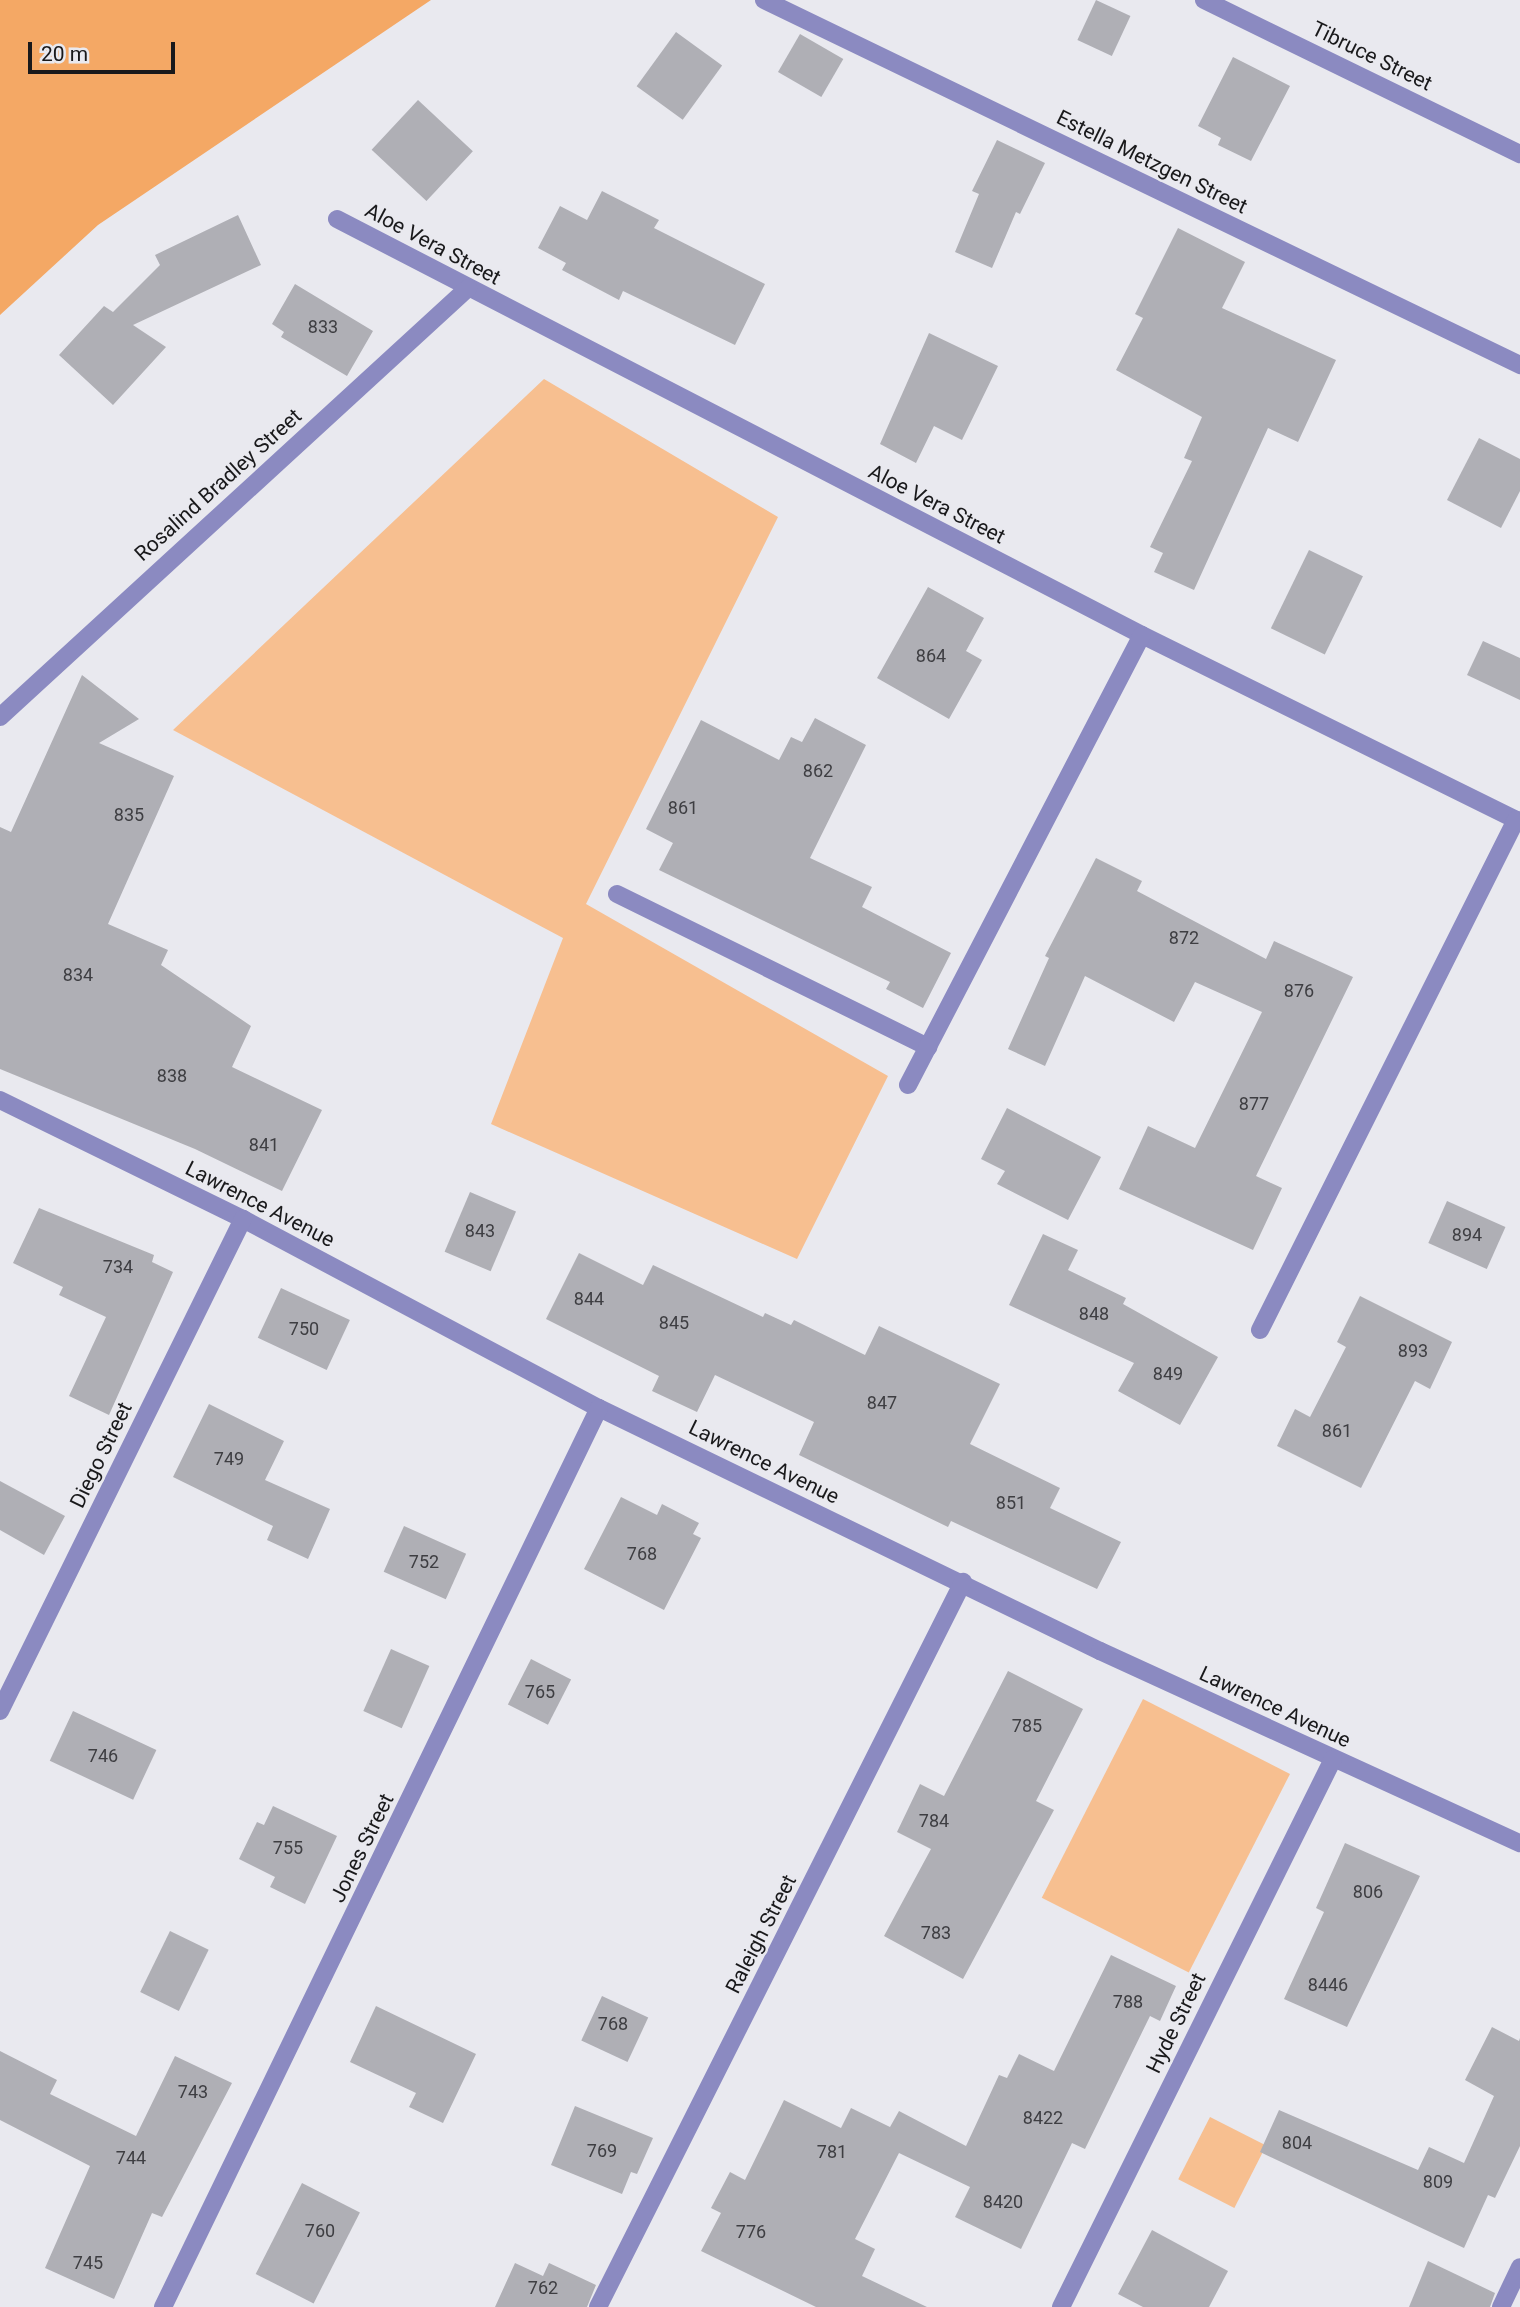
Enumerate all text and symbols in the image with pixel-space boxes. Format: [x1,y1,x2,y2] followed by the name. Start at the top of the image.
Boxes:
[1308,16,1436,96] street label: Tibruce Street
[32,28,178,72] scale bar
[41,42,88,66] text: 20 m
[1052,105,1252,219] street label: Estella Metzgen Street
[361,198,505,290] street label: Aloe Vera Street
[308,316,338,338] house number: 833
[129,403,307,567] street label: Rosalind Bradley Street
[864,459,1010,549] street label: Aloe Vera Street
[916,645,946,667] house number: 864
[803,760,833,782] house number: 862
[668,797,698,819] house number: 861
[114,804,144,826] house number: 835
[1169,927,1199,949] house number: 872
[63,964,93,986] house number: 834
[1284,980,1314,1002] house number: 876
[157,1065,187,1087] house number: 838
[1239,1093,1269,1115] house number: 877
[249,1134,279,1156] house number: 841
[181,1156,339,1252] street label: Lawrence Avenue
[465,1220,495,1242] house number: 843
[1452,1224,1482,1246] house number: 894
[103,1256,133,1278] house number: 734
[574,1288,604,1310] house number: 844
[1079,1303,1109,1325] house number: 848
[659,1312,689,1334] house number: 845
[289,1318,319,1340] house number: 750
[1398,1340,1428,1362] house number: 893
[1153,1363,1183,1385] house number: 849
[867,1392,897,1414] house number: 847
[65,1398,137,1512] street label: Diego Street
[685,1415,843,1509] street label: Lawrence Avenue
[1322,1420,1352,1442] house number: 861
[214,1448,244,1470] house number: 749
[996,1492,1026,1514] house number: 851
[627,1543,657,1565] house number: 768
[409,1551,439,1573] house number: 752
[1195,1661,1355,1753] street label: Lawrence Avenue
[525,1681,555,1703] house number: 765
[1012,1715,1042,1737] house number: 785
[88,1745,118,1767] house number: 746
[325,1790,399,1906] street label: Jones Street
[919,1810,949,1832] house number: 784
[273,1837,303,1859] house number: 755
[720,1871,802,1997] street label: Raleigh Street
[1353,1881,1383,1903] house number: 806
[921,1922,951,1944] house number: 783
[1141,1969,1211,2077] street label: Hyde Street
[1308,1974,1348,1996] house number: 8446
[1113,1991,1143,2013] house number: 788
[598,2013,628,2035] house number: 768
[178,2081,208,2103] house number: 743
[1023,2107,1063,2129] house number: 8422
[1282,2132,1312,2154] house number: 804
[587,2140,617,2162] house number: 769
[817,2141,847,2163] house number: 781
[116,2147,146,2169] house number: 744
[1423,2171,1453,2193] house number: 809
[983,2191,1023,2213] house number: 8420
[305,2220,335,2242] house number: 760
[736,2221,766,2243] house number: 776
[73,2252,103,2274] house number: 745
[528,2277,558,2299] house number: 762

